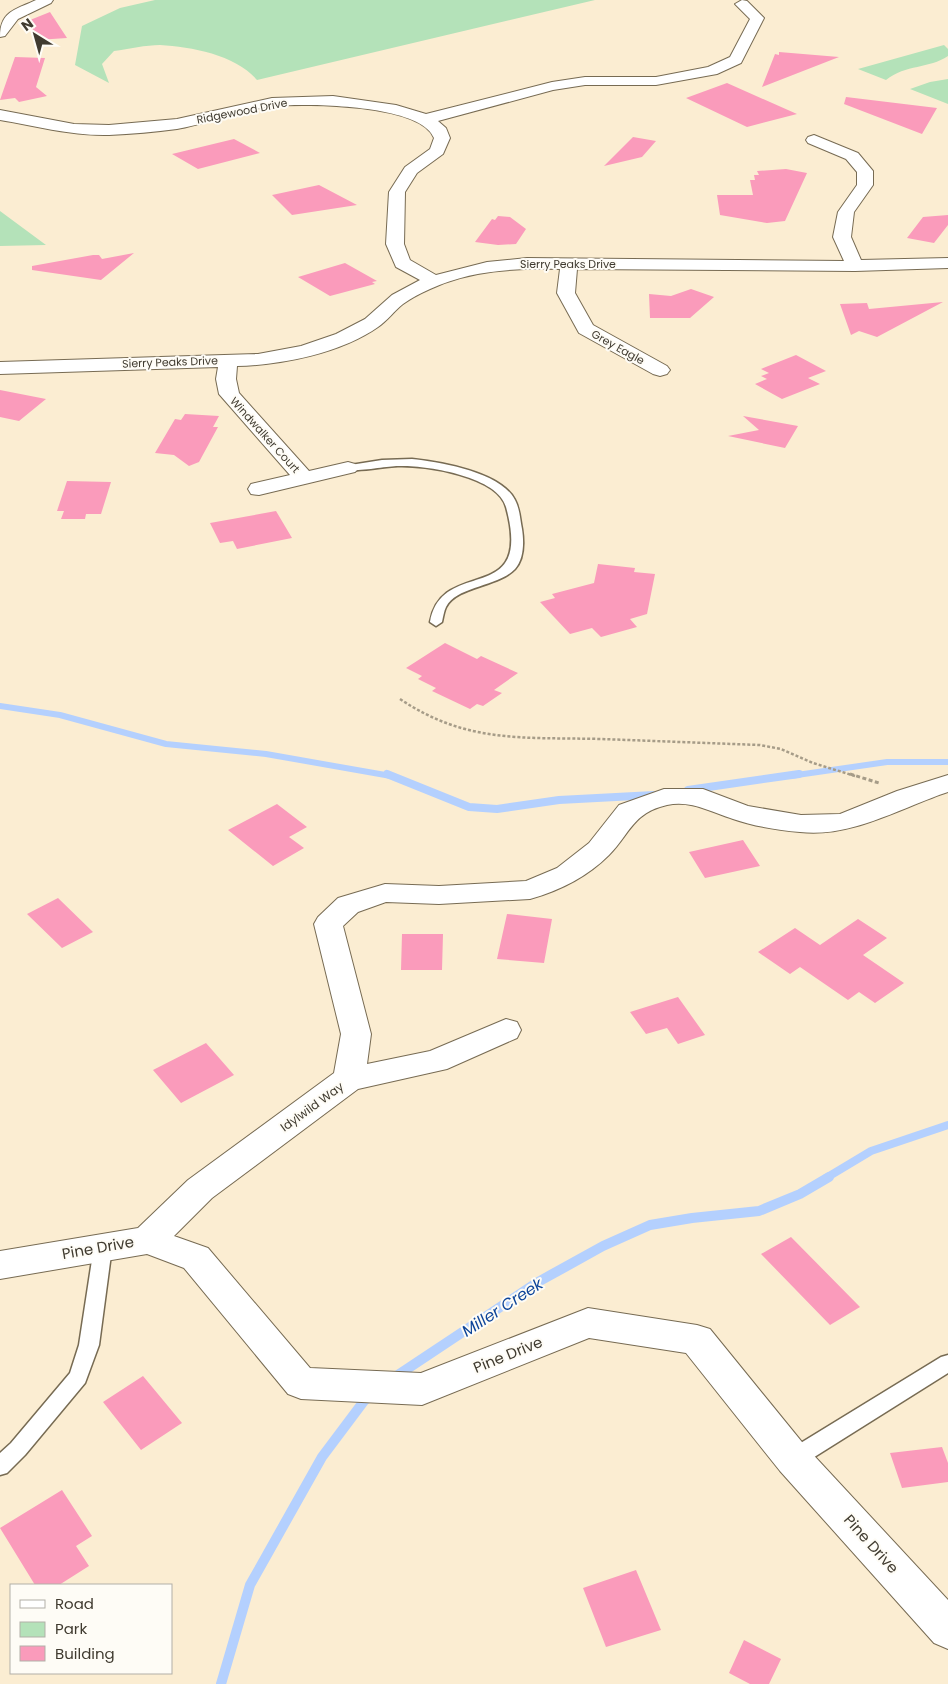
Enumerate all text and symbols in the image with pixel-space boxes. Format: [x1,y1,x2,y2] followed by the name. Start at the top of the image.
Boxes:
[10,10,60,60] north arrow
[17,13,37,36] text: N
[195,94,289,128] street label: Ridgewood Drive
[520,256,616,272] street label: Sierry Peaks Drive
[588,326,648,368] street label: Grey Eagle
[122,352,218,372] street label: Sierry Peaks Drive
[227,393,303,477] street label: Windwalker Court
[277,1078,347,1135] street label: Idylwild Way
[60,1231,136,1264] street label: Pine Drive
[457,1272,548,1342] water label: Miller Creek
[470,1331,546,1378] street label: Pine Drive
[839,1510,904,1578] street label: Pine Drive
[10,1584,172,1674] legend
[55,1593,94,1614] text: Road
[55,1618,87,1639] text: Park
[55,1643,115,1664] text: Building

